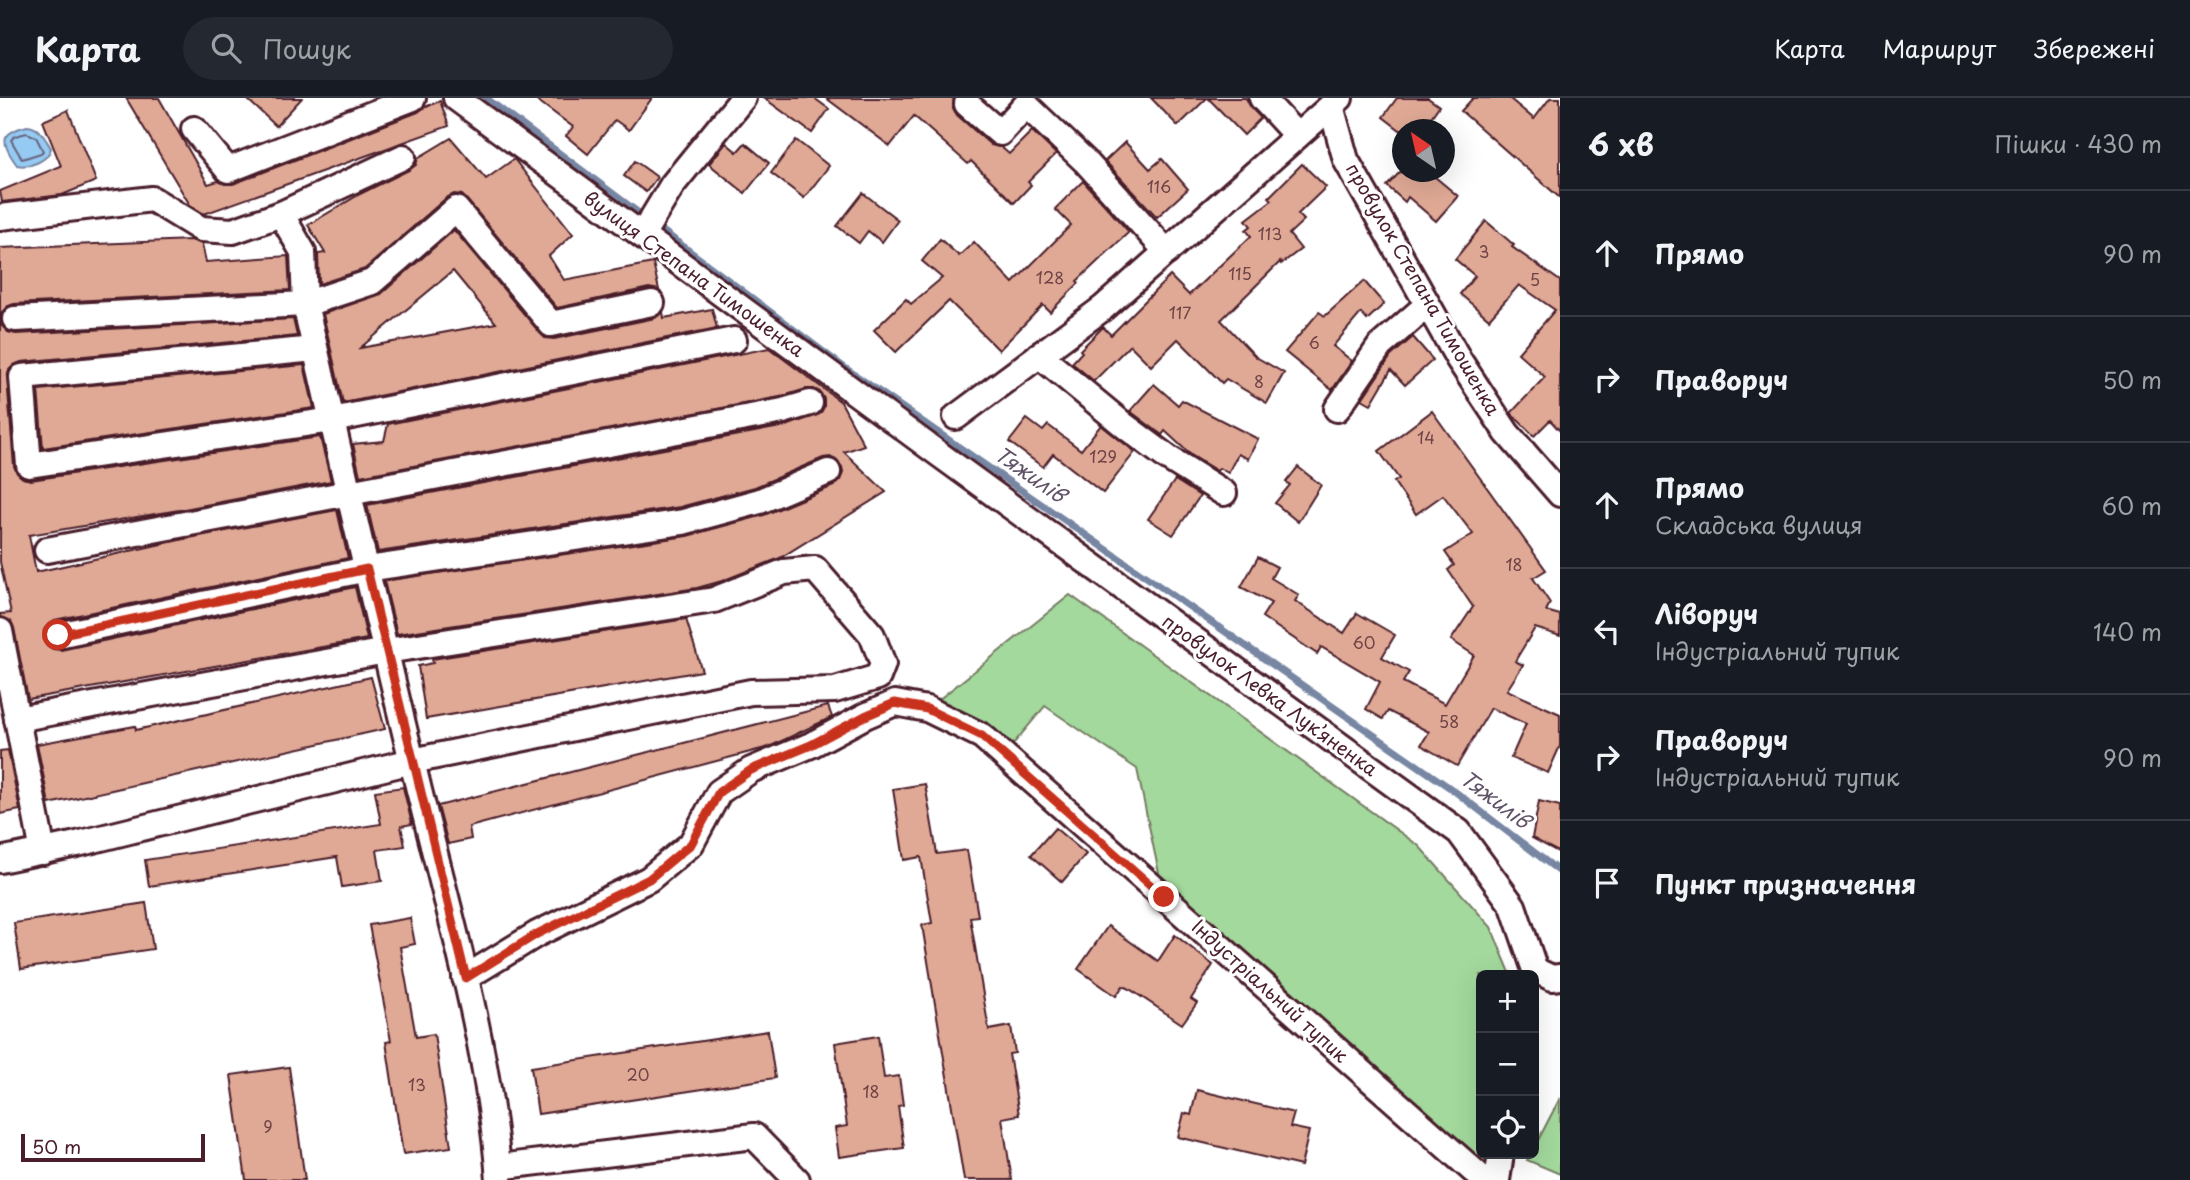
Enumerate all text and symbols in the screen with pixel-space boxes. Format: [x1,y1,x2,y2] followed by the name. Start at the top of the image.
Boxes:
[183,17,673,80] search box
[35,23,141,73] text: Карта
[207,29,245,67] icon: search
[263,29,351,68] text: Пошук
[1774,30,1845,66] text: Карта
[1883,30,1996,66] text: Маршрут
[2034,30,2155,66] text: Збережені
[1392,119,1455,182] north arrow
[1588,121,1654,166] text: 6 хв
[1994,126,2162,161] text: Пішки · 430 m
[1340,157,1508,420] street label: провулок Степана Тимошенка
[1147,174,1171,198] house number: 116
[578,183,811,363] street label: вулиця Степана Тимошенка
[1258,221,1282,245] house number: 113
[1588,234,1626,272] icon: ahead
[1655,234,1744,273] text: Прямо
[2103,236,2162,271] text: 90 m
[1479,239,1489,263] house number: 3
[1228,261,1252,285] house number: 115
[1036,265,1064,289] house number: 128
[1530,267,1540,291] house number: 5
[1169,300,1191,324] house number: 117
[1308,330,1320,354] house number: 6
[1588,360,1626,398] icon: right
[1655,360,1788,399] text: Праворуч
[2102,362,2162,397] text: 50 m
[1254,369,1264,393] house number: 8
[1417,425,1435,449] house number: 14
[989,437,1076,511] water label: Тяжилів
[1089,444,1117,468] house number: 129
[1655,468,1744,507] text: Прямо
[1588,486,1626,524] icon: ahead
[2102,488,2162,523] text: 60 m
[1655,507,1863,542] text: Складська вулиця
[1505,552,1523,576] house number: 18
[1655,594,1758,633] text: Ліворуч
[1157,606,1384,782] street label: провулок Левка Лукʼяненка
[1588,612,1626,650] icon: left
[2093,614,2162,649] text: 140 m
[42,619,73,650] route start
[1353,630,1375,654] house number: 60
[1655,633,1899,668] text: Індустріальний тупик
[1439,709,1459,733] house number: 58
[1655,720,1788,759] text: Праворуч
[1588,738,1626,776] icon: right
[2103,740,2162,775] text: 90 m
[1655,759,1899,794] text: Індустріальний тупик
[1454,761,1540,837] water label: Тяжилів
[1588,864,1626,902] icon: arrive
[1655,864,1916,903] text: Пункт призначення
[1148,881,1179,912] route end
[1186,912,1356,1069] street label: Індустріальний тупик
[1476,970,1539,1159] map controls
[1476,970,1539,1033] button: +
[1476,1033,1539,1096] button: −
[627,1062,649,1086] house number: 20
[408,1072,426,1096] house number: 13
[862,1079,880,1103] house number: 18
[1476,1096,1539,1159] button: locate
[263,1114,273,1138] house number: 9
[21,1131,205,1163] scale bar
[32,1132,81,1160] text: 50 m

